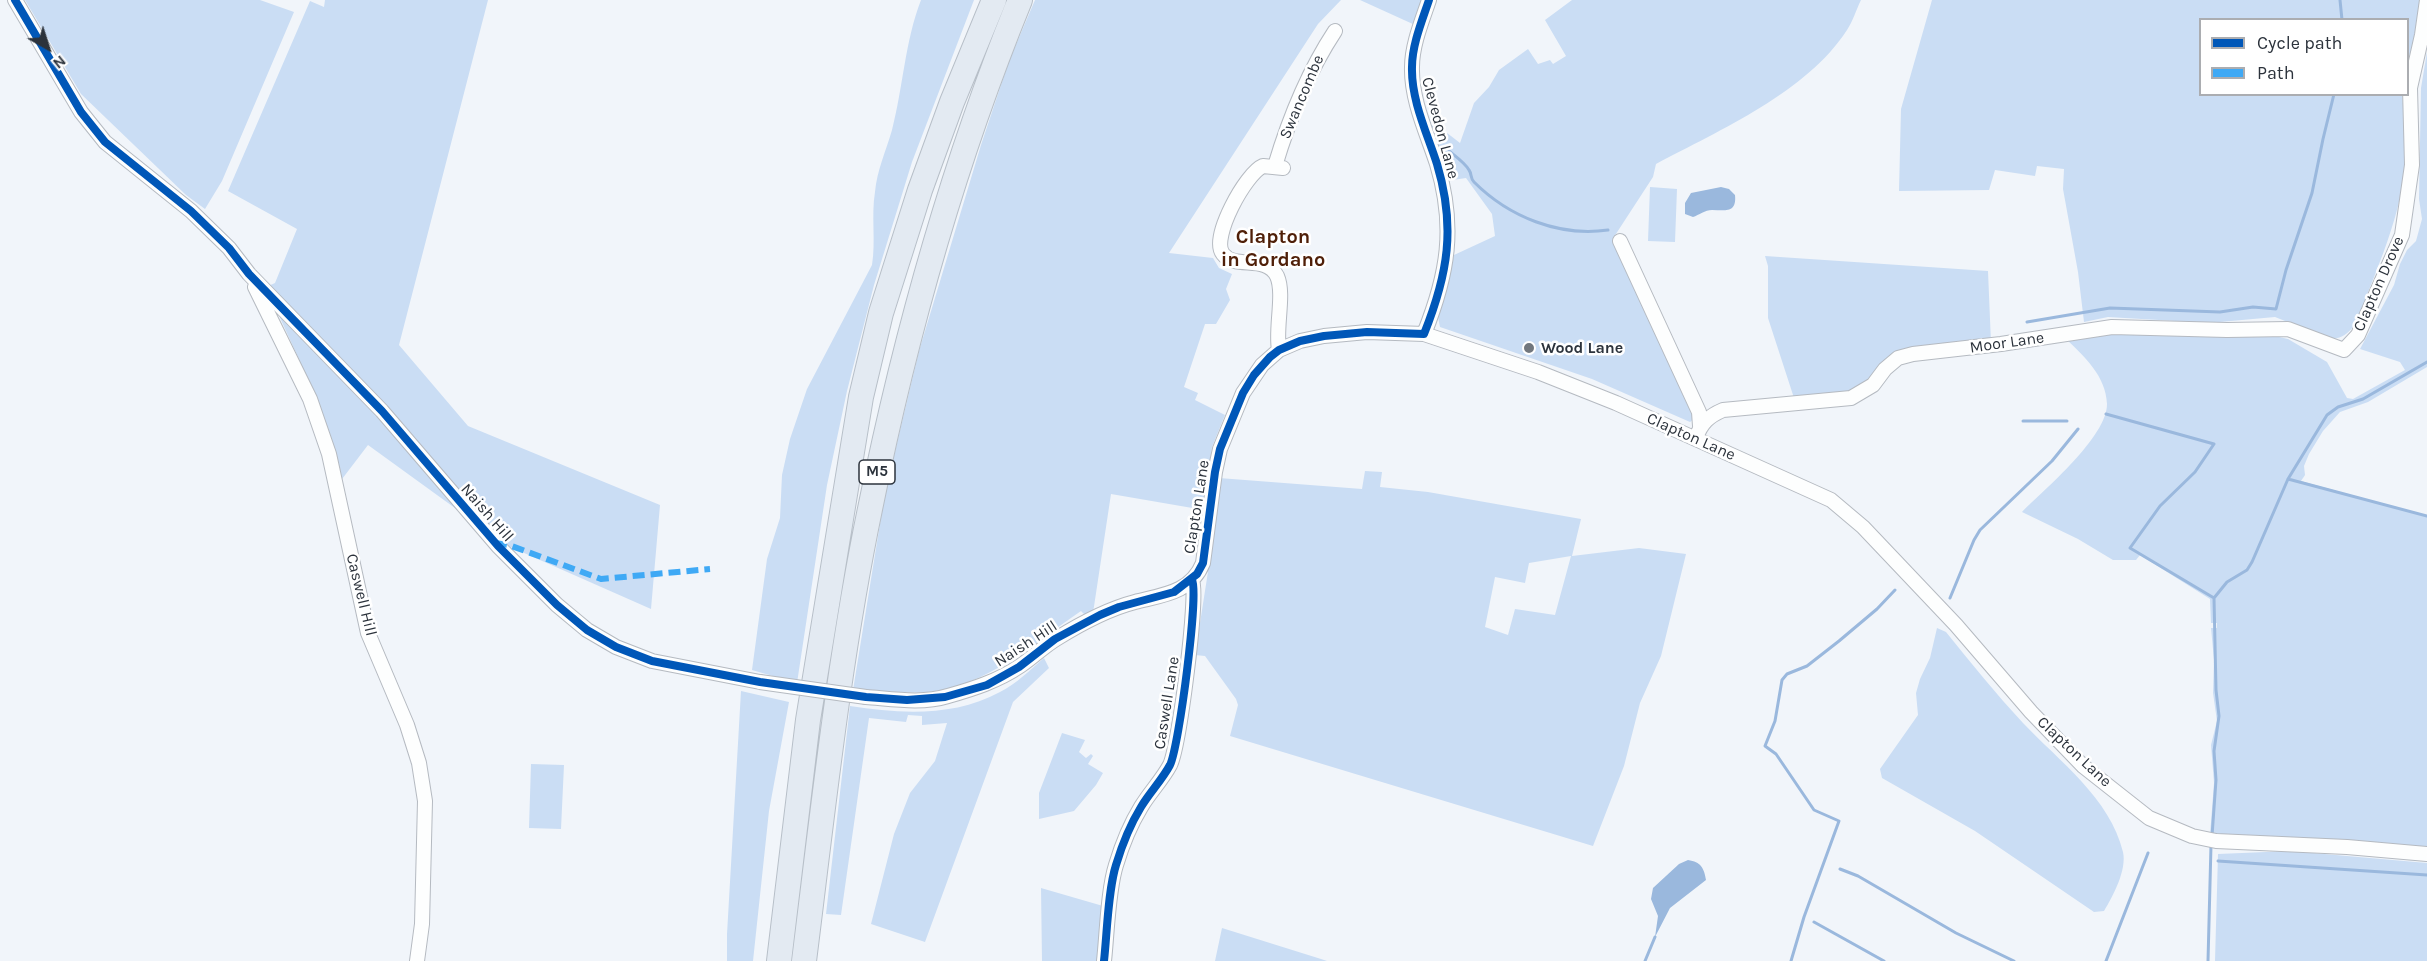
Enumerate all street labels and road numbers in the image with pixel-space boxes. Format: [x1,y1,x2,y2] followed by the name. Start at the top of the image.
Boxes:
[1276,52,1328,142] street label: Swancombe
[1417,75,1463,181] street label: Clevedon Lane
[2349,234,2409,334] street label: Clapton Drove
[1969,328,2045,358] street label: Moor Lane
[1644,409,1738,465] street label: Clapton Lane
[1180,459,1214,555] street label: Clapton Lane
[859,460,895,484] road number: M5
[457,480,517,546] street label: Naish Hill
[342,552,380,638] street label: Caswell Hill
[991,617,1061,671] street label: Naish Hill
[1150,655,1184,751] street label: Caswell Lane
[2033,713,2115,791] street label: Clapton Lane

